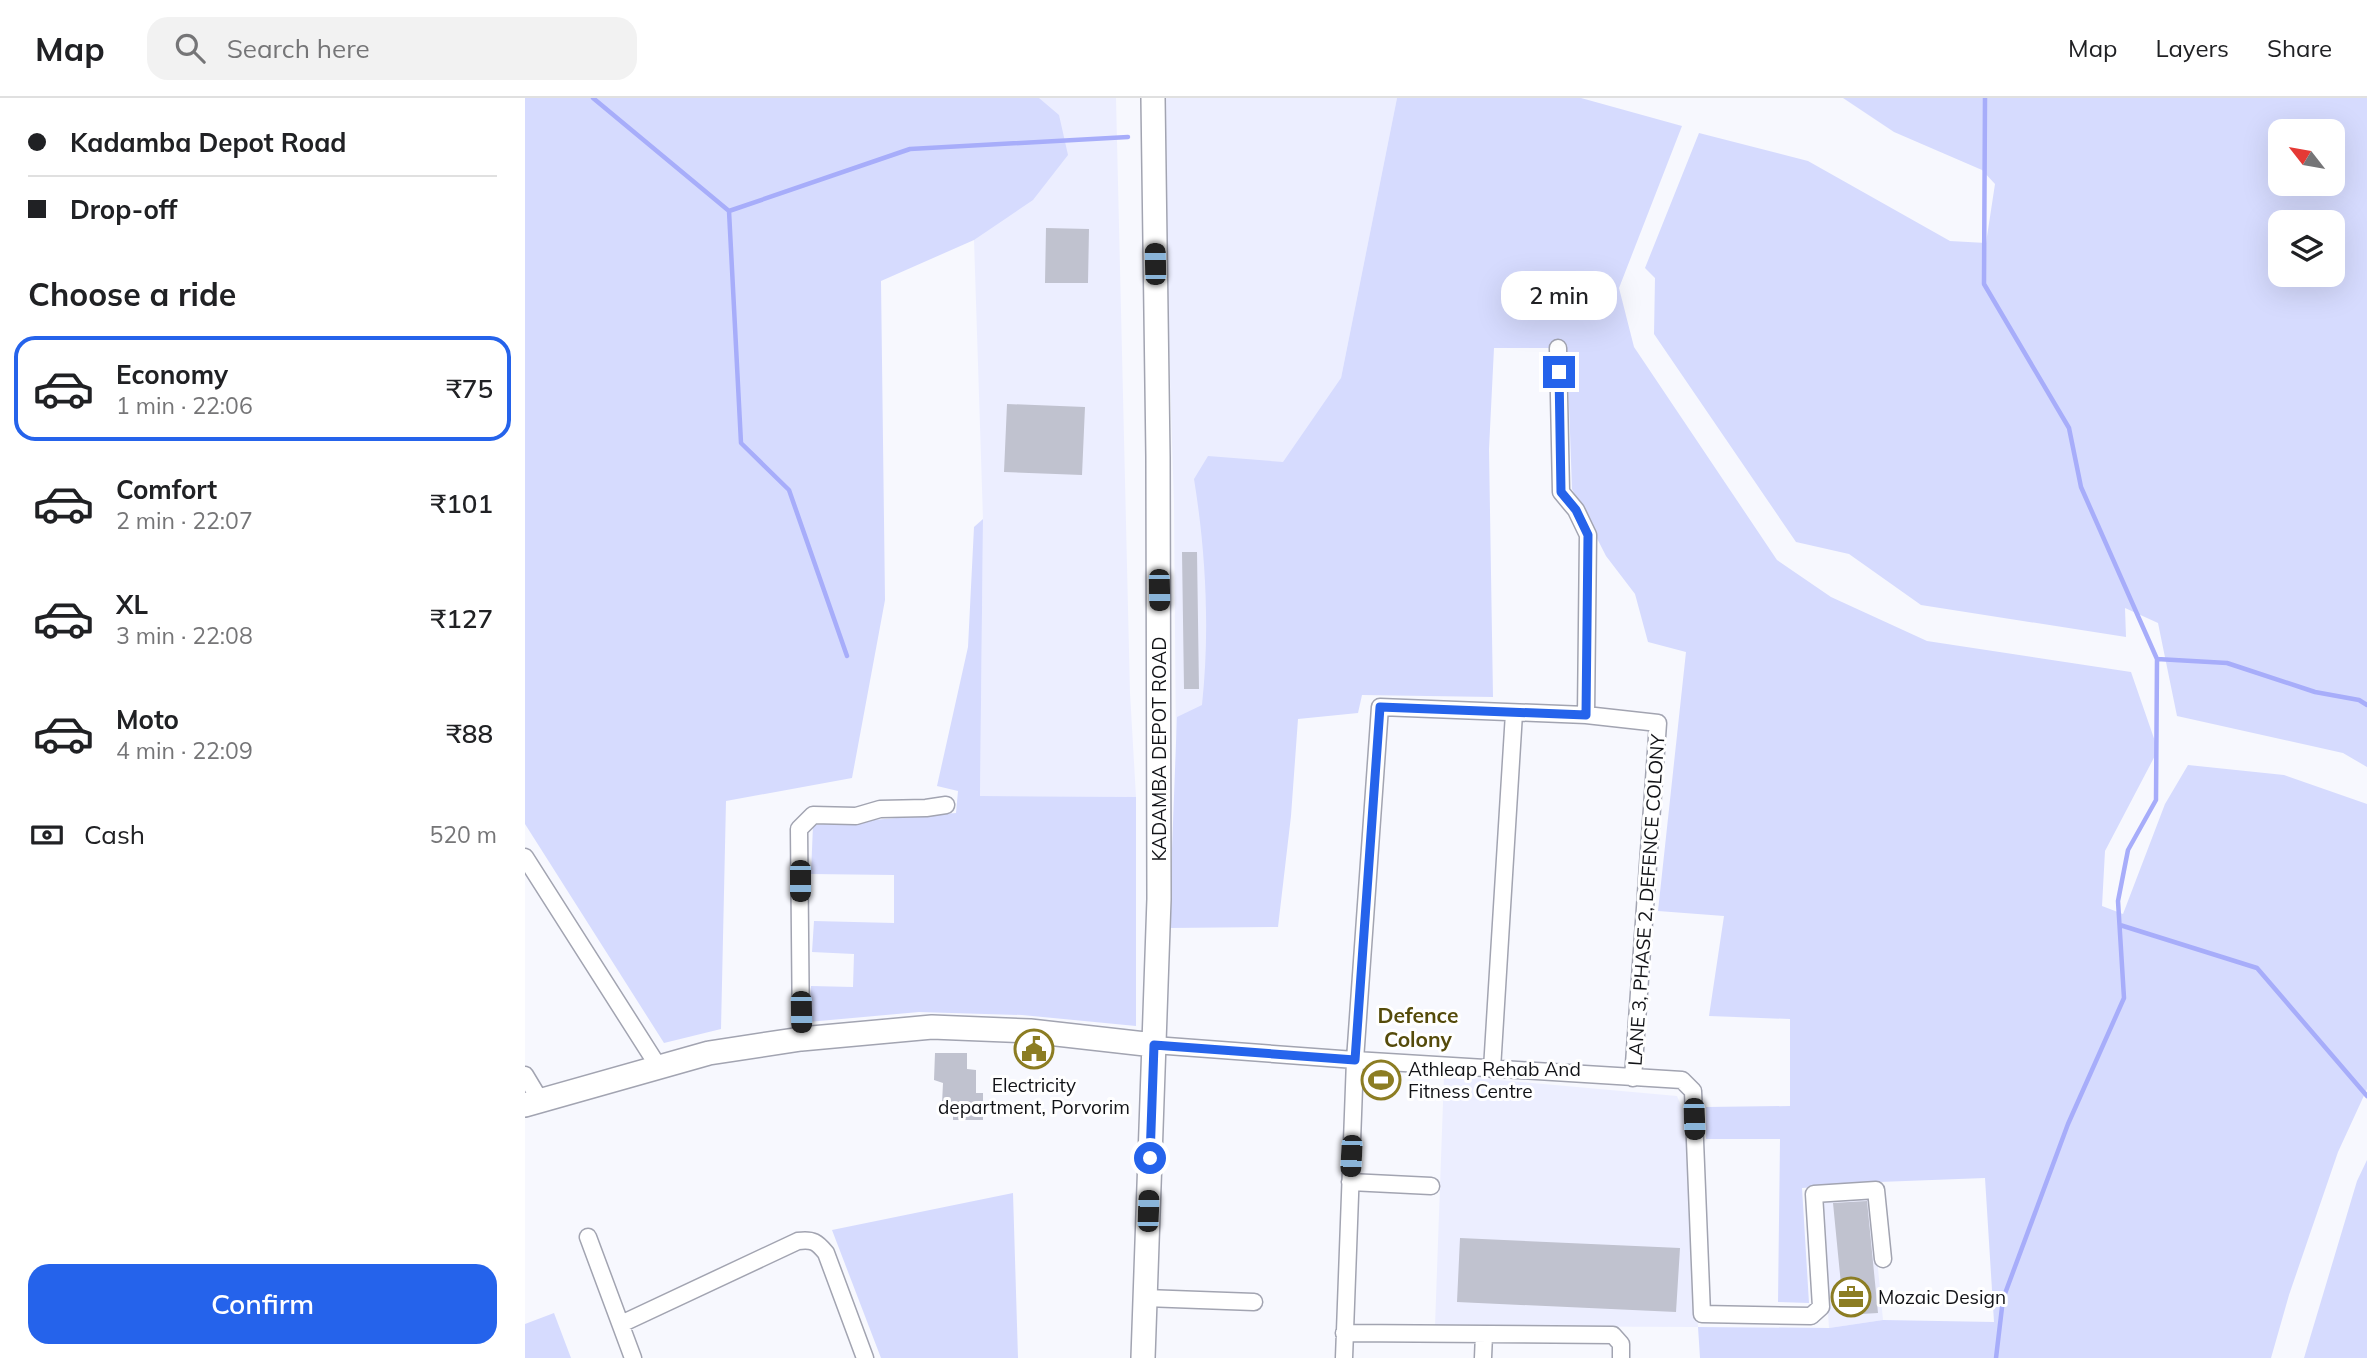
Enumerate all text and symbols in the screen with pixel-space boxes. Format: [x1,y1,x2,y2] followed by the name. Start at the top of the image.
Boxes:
[147,17,637,80] search box
[35,28,105,69] text: Map
[171,29,209,67] icon: search
[227,32,370,65] text: Search here
[2068,33,2117,63] text: Map
[2155,33,2229,63] text: Layers
[2267,33,2332,63] text: Share
[2268,119,2345,196] north arrow
[2268,119,2345,287] map controls
[70,126,346,159] text: Kadamba Depot Road
[70,193,177,226] text: Drop-off
[2268,210,2345,287] button: layers
[1145,243,1166,285] car
[1501,271,1617,320] callout: 2 min
[28,274,236,314] text: Choose a ride
[1529,281,1589,310] text: 2 min
[1543,356,1575,388] route end
[32,357,95,420] icon: car
[116,358,228,391] text: Economy
[446,372,493,405] text: ₹75
[116,391,253,420] text: 1 min · 22:06
[32,472,95,535] icon: car
[116,473,217,506] text: Comfort
[431,487,493,520] text: ₹101
[116,506,253,535] text: 2 min · 22:07
[1149,569,1170,611] car
[32,587,95,650] icon: car
[116,588,148,621] text: XL
[431,602,493,635] text: ₹127
[116,621,253,650] text: 3 min · 22:08
[1147,637,1171,861] street label: KADAMBA DEPOT ROAD
[32,702,95,765] icon: car
[116,703,179,736] text: Moto
[446,717,493,750] text: ₹88
[1622,733,1670,1067] street label: LANE 3, PHASE 2, DEFENCE COLONY
[116,736,253,765] text: 4 min · 22:09
[28,816,66,854] icon: cash
[84,818,145,851] text: Cash
[429,820,497,849] text: 520 m
[790,860,811,902] car
[791,991,812,1033] car
[1378,1002,1458,1052] district label: Defence Colony
[1013,1028,1055,1070] public building icon: Electricity department, Porvorim
[1408,1057,1581,1103] place label: Athleap Rehab And Fitness Centre
[1360,1059,1402,1101] sports icon: Athleap Rehab And Fitness Centre
[938,1073,1130,1119] place label: Electricity department, Porvorim
[1683,1098,1706,1140] car
[1340,1134,1363,1178] car
[1134,1142,1166,1174] route start
[1137,1190,1160,1232] car
[28,1264,497,1344] button: Confirm
[1830,1276,1872,1318] office icon: Mozaic Design
[1878,1285,2006,1309] place label: Mozaic Design

